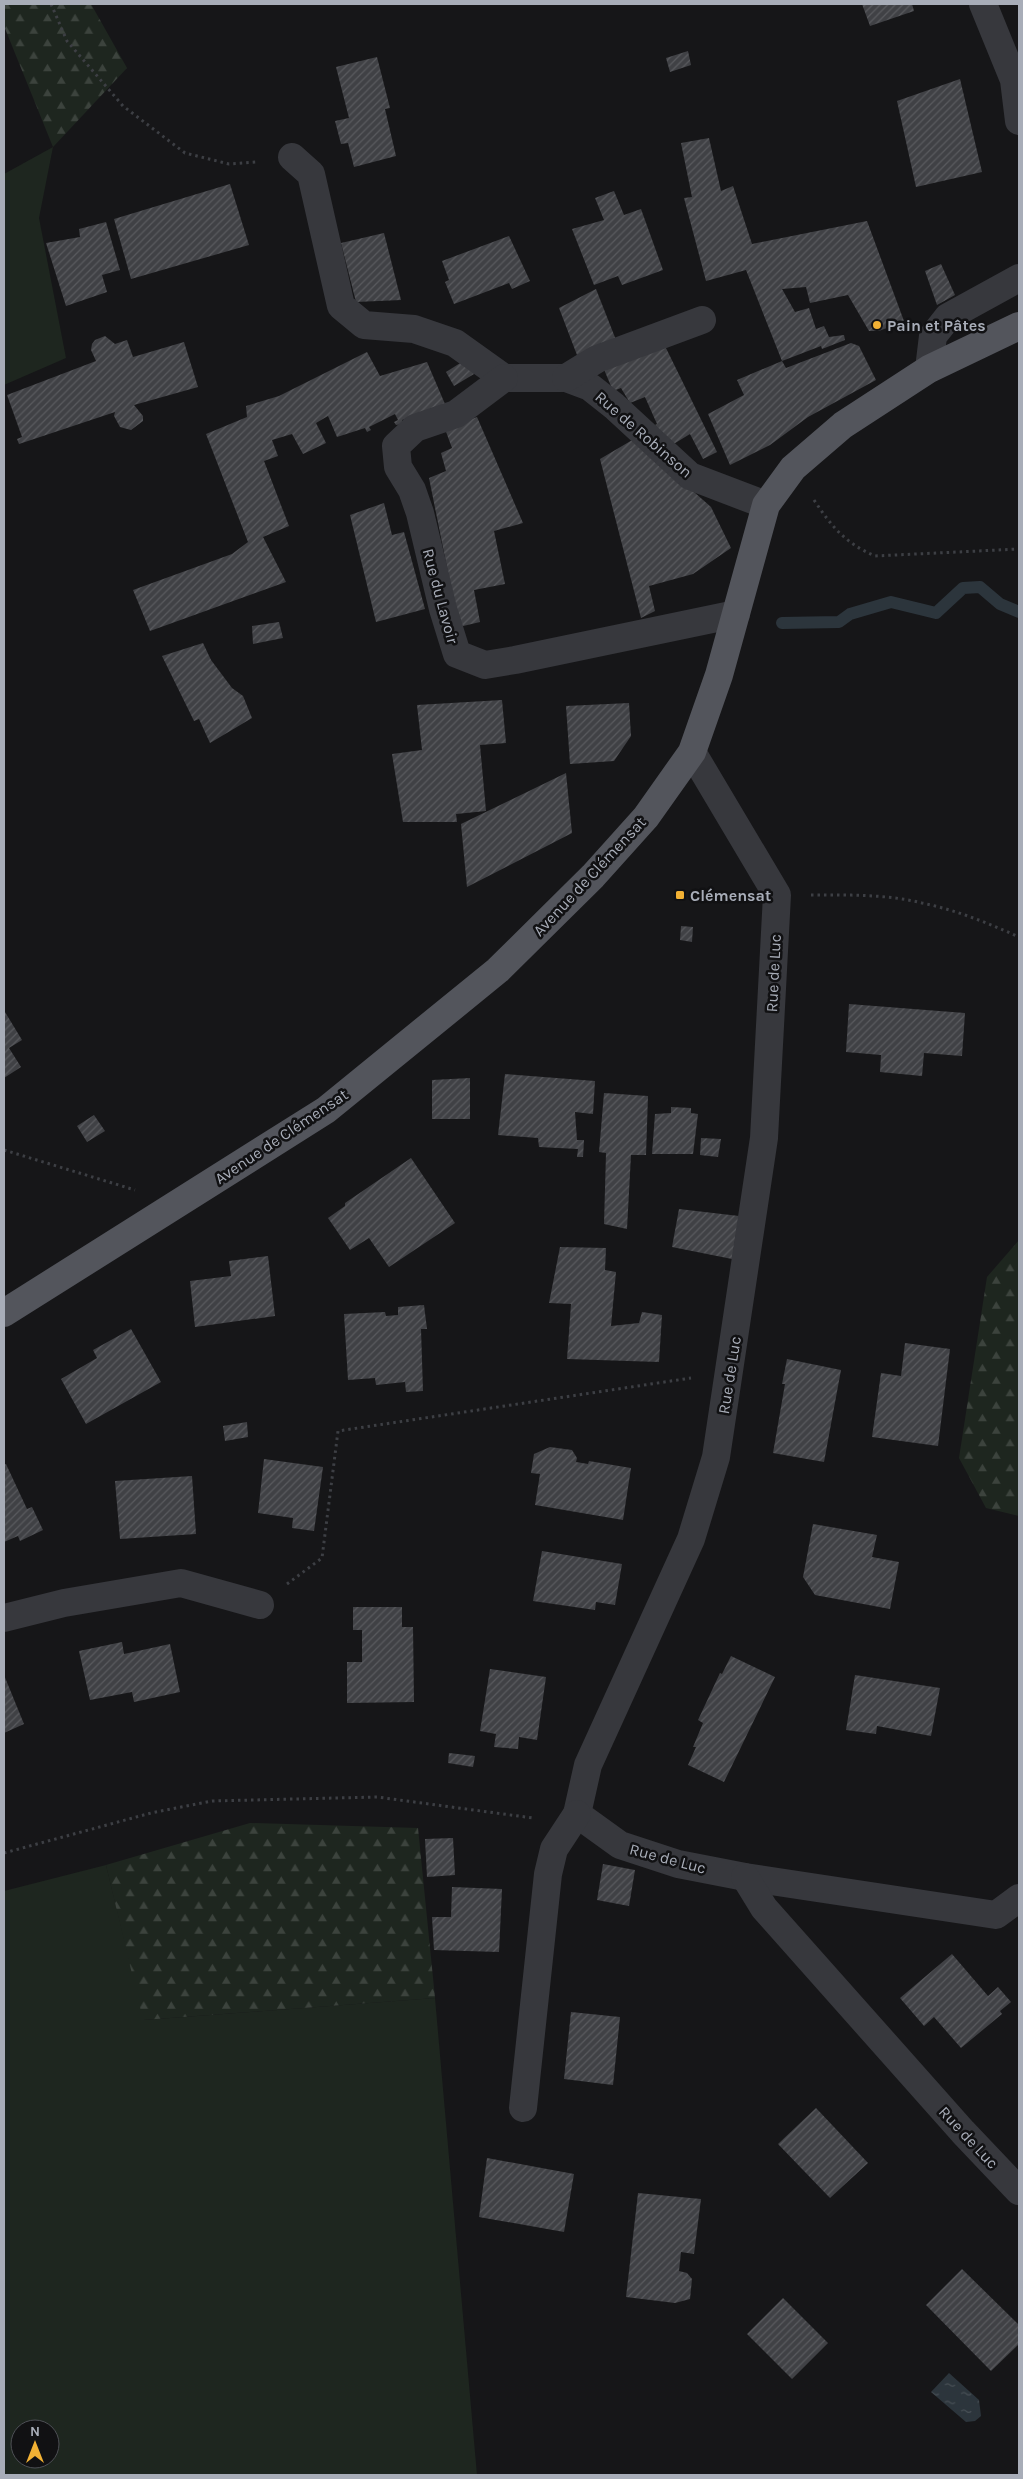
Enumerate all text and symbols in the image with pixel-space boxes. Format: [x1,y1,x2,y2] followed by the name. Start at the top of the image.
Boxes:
[887,316,986,335] place label: Pain et Pâtes
[871,319,883,331] marker: Pain et Pâtes
[591,387,696,482] street label: Rue de Robinson
[419,546,462,646] street label: Rue du Lavoir
[529,813,650,940] street label: Avenue de Clémensat
[690,886,771,905] place label: Clémensat
[674,889,686,901] marker: Clémensat
[762,933,785,1013] street label: Rue de Luc
[211,1085,351,1188] street label: Avenue de Clémensat
[714,1335,745,1415] street label: Rue de Luc
[628,1839,708,1878] street label: Rue de Luc
[935,2102,1002,2173] street label: Rue de Luc
[10,2419,60,2469] north arrow
[30,2423,40,2440] text: N

